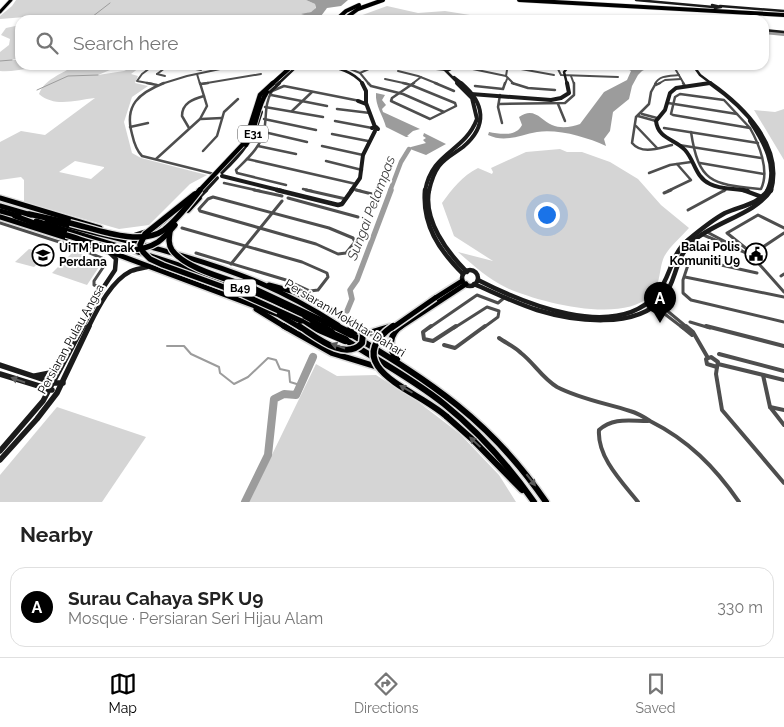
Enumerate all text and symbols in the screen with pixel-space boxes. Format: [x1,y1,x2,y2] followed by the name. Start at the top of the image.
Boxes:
[15,15,769,70] search box
[33,29,61,57] icon: search
[73,32,179,54] text: Search here
[238,126,268,142] road number: E31
[343,153,398,263] water label: Sungai Pelampas
[534,202,560,228] your location
[670,240,740,268] place label: Balai Polis Komuniti U9
[59,241,134,269] place label: UiTM Puncak Perdana
[744,242,768,266] public building icon: Balai Polis Komuniti U9
[31,243,55,267] school or university icon: UiTM Puncak Perdana
[282,276,408,360] street label: Persiaran Mokhtar Dahari
[224,280,256,296] road number: B49
[35,282,107,396] street label: Persiaran Pulau Angsa
[644,282,676,323] pin: A
[330,342,345,350] one-way arrow
[10,376,25,383] one-way arrow
[399,385,412,394] one-way arrow
[469,436,481,448] one-way arrow
[525,473,536,486] one-way arrow
[20,522,93,547] text: Nearby
[68,587,263,609] text: Surau Cahaya SPK U9
[32,598,42,617] text: A
[717,598,763,617] text: 330 m
[68,609,323,628] text: Mosque · Persiaran Seri Hijau Alam
[108,670,137,716] tab: Map
[354,670,419,716] tab: Directions
[635,670,676,716] tab: Saved

